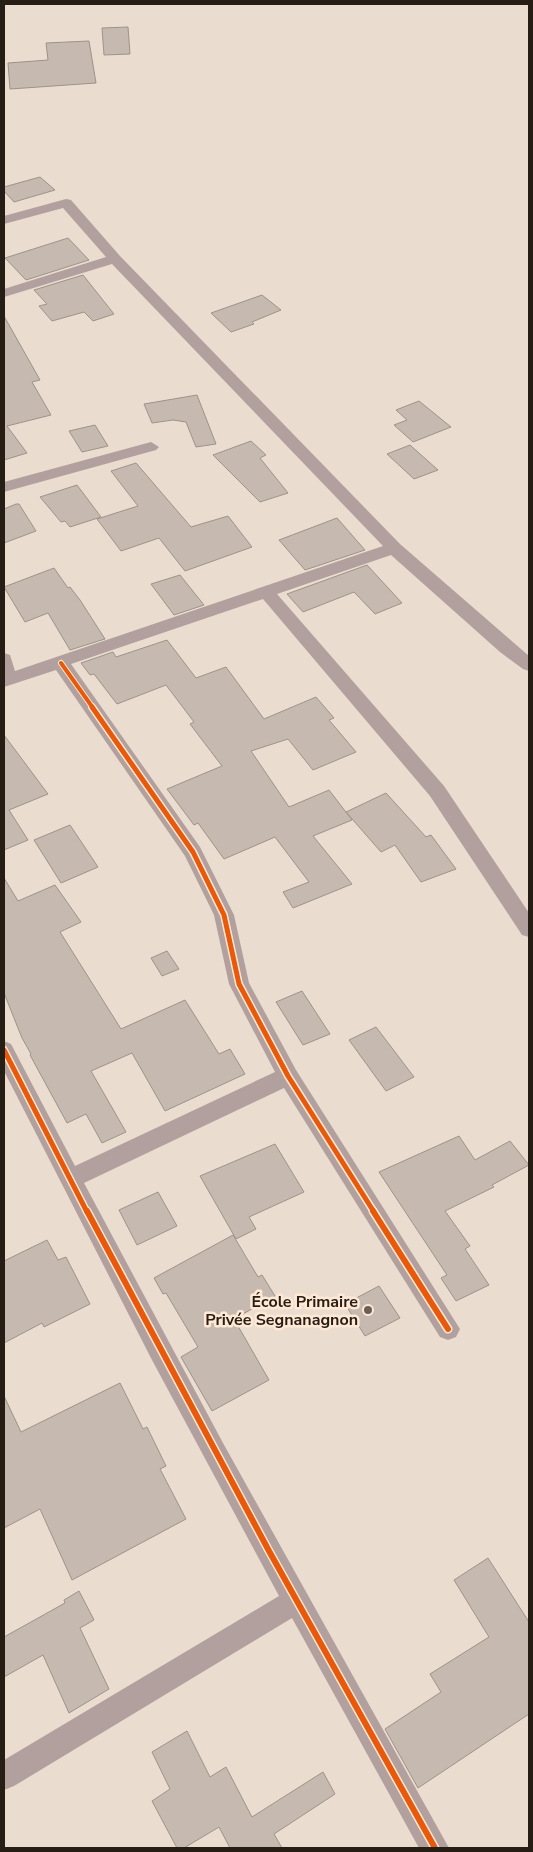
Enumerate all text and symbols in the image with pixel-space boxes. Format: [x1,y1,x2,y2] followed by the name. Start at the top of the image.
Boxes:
[205,1291,358,1331] place label: École Primaire Privée Segnanagnon
[362,1304,374,1316] marker: École Primaire Privée Segnanagnon

